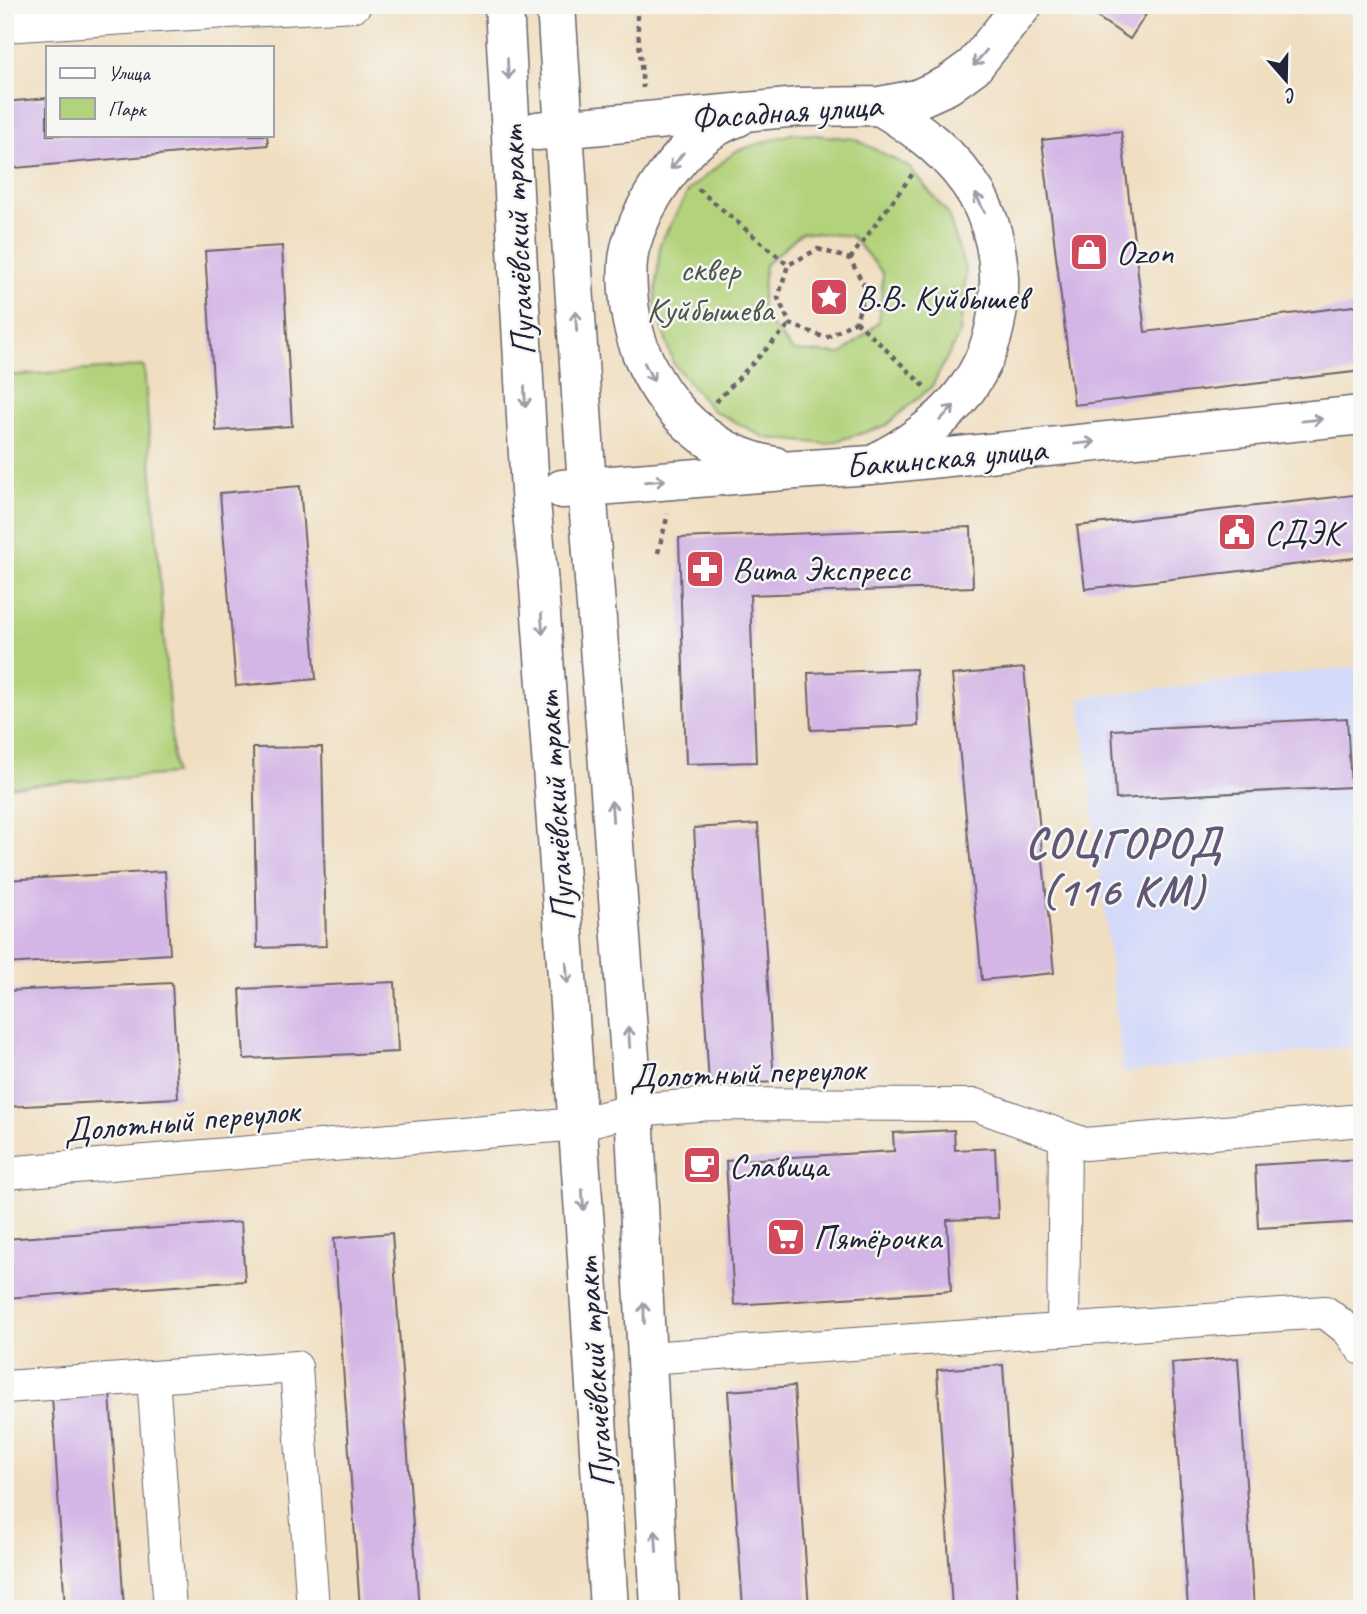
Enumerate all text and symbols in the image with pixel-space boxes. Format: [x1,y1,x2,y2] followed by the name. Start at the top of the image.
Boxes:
[46,46,273,136] legend
[1252,46,1322,116] north arrow
[972,49,988,67] one-way arrow
[501,58,514,81] one-way arrow
[108,60,151,86] text: Улица
[689,82,886,141] street label: Фасадная улица
[1280,82,1300,109] text: С
[108,96,148,122] text: Парк
[489,123,546,357] street label: Пугачёвский тракт
[670,151,685,170] one-way arrow
[973,193,986,214] one-way arrow
[1116,230,1174,275] place label: Ozon
[1068,231,1110,273] shop icon: Ozon
[647,247,775,332] park label: сквер Куйбышева
[856,275,1033,320] place label: В.В. Куйбышев
[808,276,850,318] place icon: В.В. Куйбышев
[569,310,582,332] one-way arrow
[643,361,657,381] one-way arrow
[519,386,532,408] one-way arrow
[938,405,955,422] one-way arrow
[1300,413,1322,426] one-way arrow
[844,426,1051,489] street label: Бакинская улица
[1073,436,1096,449] one-way arrow
[643,474,666,487] one-way arrow
[1264,510,1347,555] place label: СДЭК
[1216,511,1258,553] public building icon: СДЭК
[732,547,911,592] place label: Вита Экспресс
[684,548,726,590] pharmacy icon: Вита Экспресс
[536,612,549,635] one-way arrow
[525,689,586,923] street label: Пугачёвский тракт
[605,800,618,822] one-way arrow
[1026,817,1224,918] district label: СОЦГОРОД (116 КМ)
[561,962,574,984] one-way arrow
[622,1026,635,1049] one-way arrow
[628,1046,869,1099] street label: Долотный переулок
[62,1088,304,1153] street label: Долотный переулок
[729,1143,830,1188] place label: Славица
[681,1144,723,1186] cafe icon: Славица
[577,1189,590,1211] one-way arrow
[813,1215,943,1260] place label: Пятёрочка
[765,1216,807,1258] supermarket icon: Пятёрочка
[564,1255,625,1489] street label: Пугачёвский тракт
[638,1302,651,1325] one-way arrow
[650,1529,663,1552] one-way arrow

